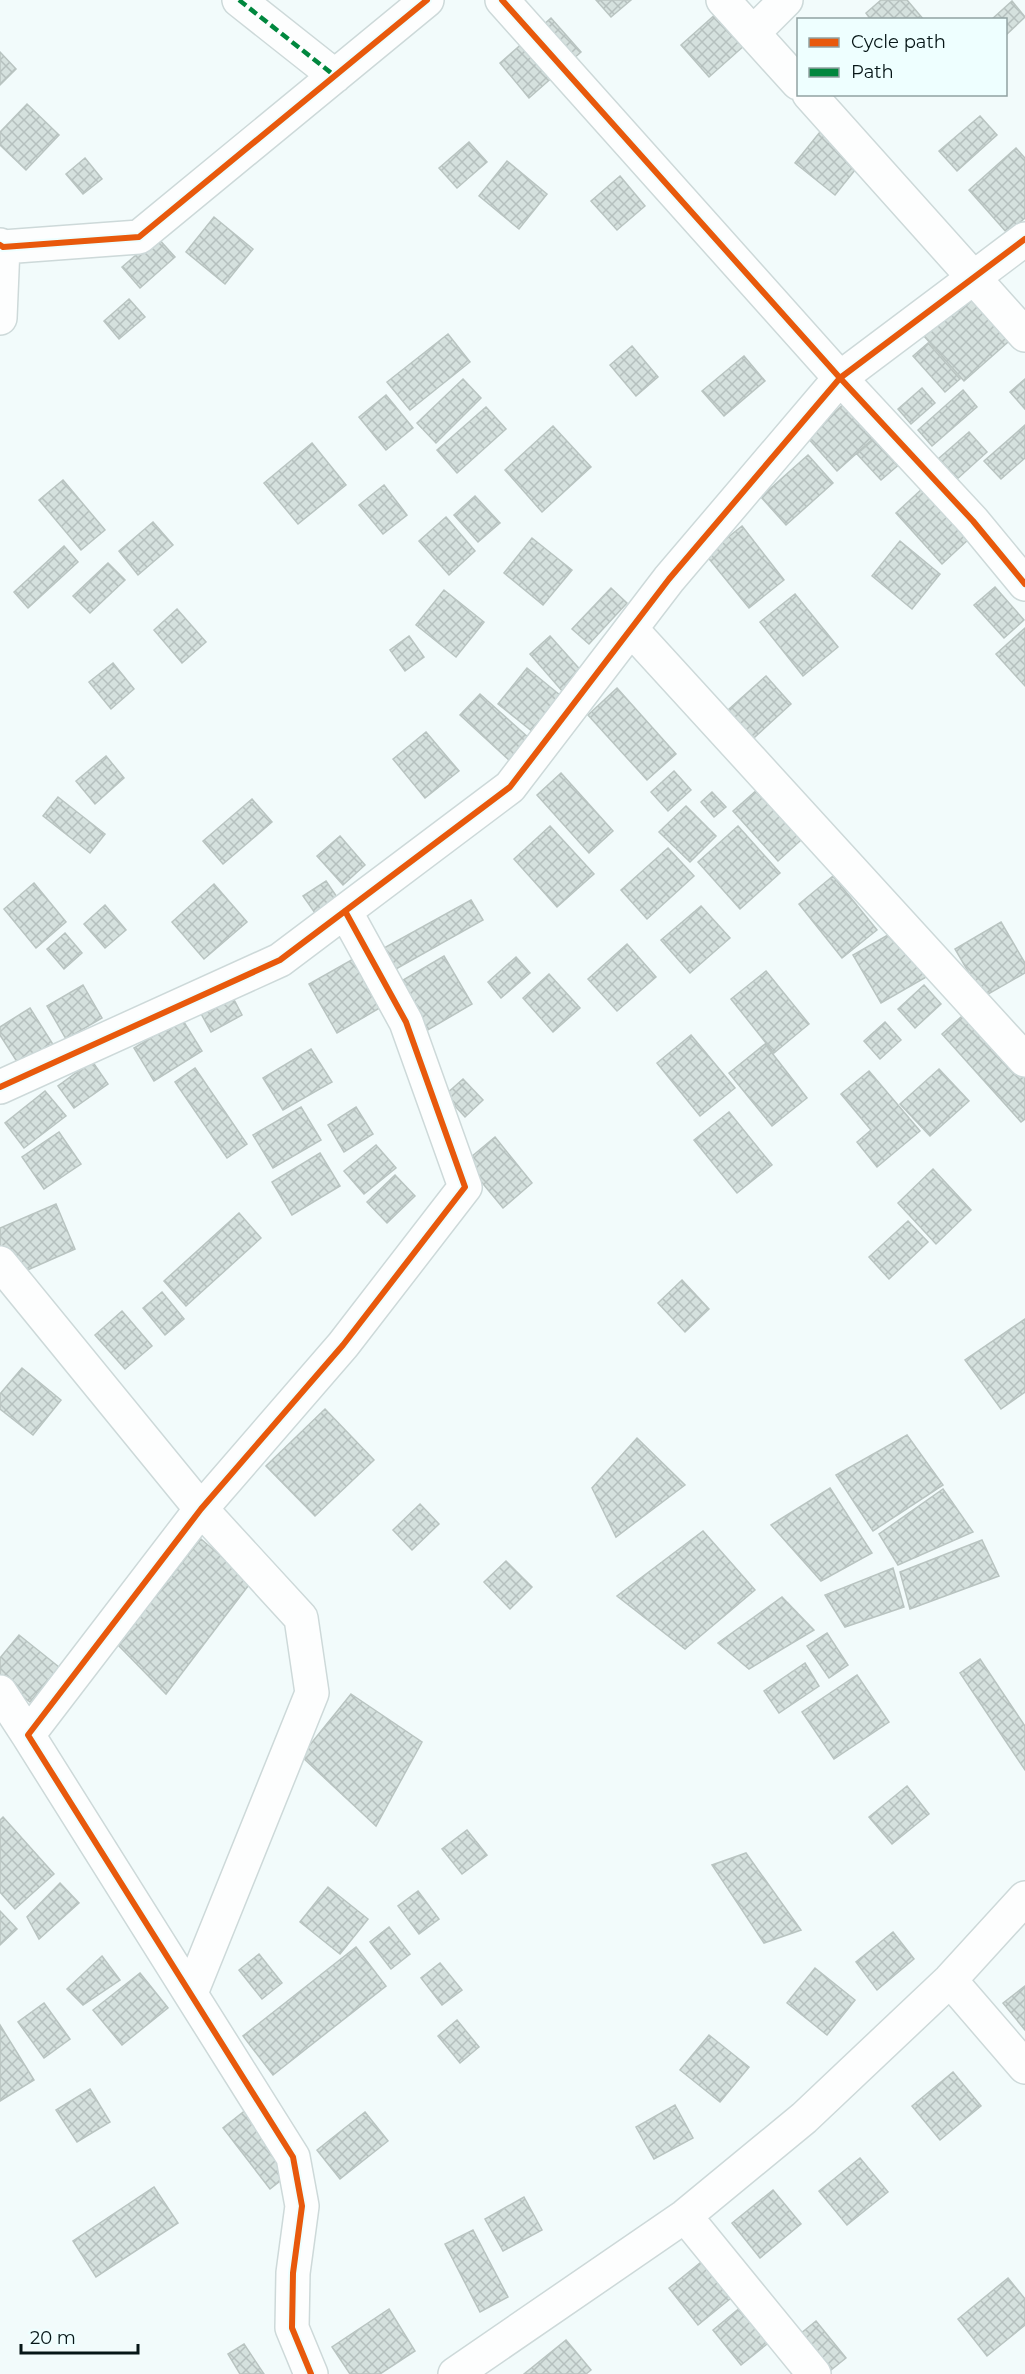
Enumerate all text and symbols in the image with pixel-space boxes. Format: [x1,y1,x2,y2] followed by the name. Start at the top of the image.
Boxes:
[797,18,1007,96] legend
[851,31,946,53] text: Cycle path
[851,61,894,83] text: Path
[21,2317,138,2355] scale bar
[30,2327,76,2349] text: 20 m

